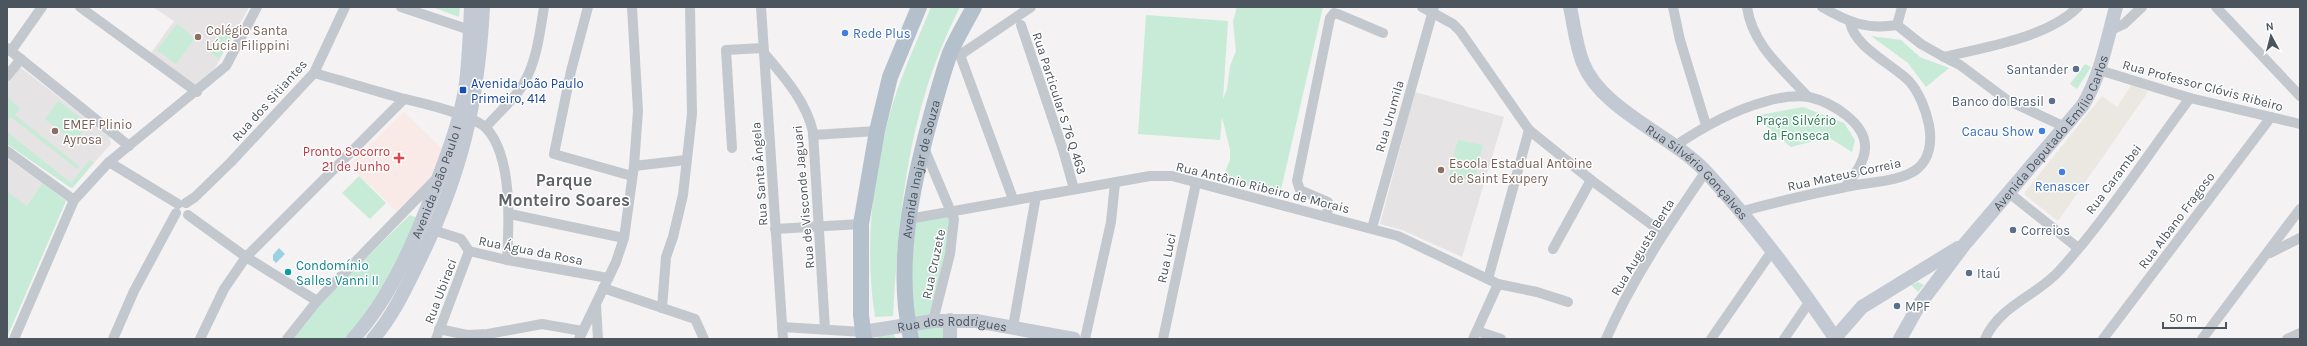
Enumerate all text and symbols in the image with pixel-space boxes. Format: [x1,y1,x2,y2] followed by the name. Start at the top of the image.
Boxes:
[2251,16,2291,56] north arrow
[2265,20,2275,34] text: N
[206,23,290,53] place label: Colégio Santa Lúcia Filippini
[853,26,911,41] place label: Rede Plus
[840,28,850,38] marker: Rede Plus
[1029,30,1090,176] street label: Rua Particular S 76 Q 463
[193,32,203,42] marker: Colégio Santa Lúcia Filippini
[1990,53,2111,213] street label: Avenida Deputado Emílio Carlos
[229,56,310,144] street label: Rua dos Sitiantes
[2121,57,2285,114] street label: Rua Professor Clóvis Ribeiro
[2006,62,2068,77] place label: Santander
[2071,64,2081,74] marker: Santander
[471,76,584,106] place label: Avenida João Paulo Primeiro, 414
[1372,79,1407,154] street label: Rua Urumila
[458,85,468,95] marker: Avenida João Paulo Primeiro, 414
[1952,94,2044,109] place label: Banco do Brasil
[2047,96,2057,106] marker: Banco do Brasil
[899,98,943,239] street label: Avenida Inajar de Souza
[1756,113,1836,143] park label: Praça Silvério da Fonseca
[63,117,132,147] place label: EMEF Plinio Ayrosa
[747,121,771,227] street label: Rua Santa Ângela
[1643,121,1751,223] street label: Rua Silvério Gonçalves
[408,124,464,241] street label: Avenida João Paulo I
[1962,124,2035,139] place label: Cacau Show
[790,125,817,269] street label: Rua de Visconde Jaguari
[50,126,60,136] marker: EMEF Plinio Ayrosa
[2037,126,2047,136] marker: Cacau Show
[2082,141,2145,217] street label: Rua Carambei
[303,144,390,174] place label: Pronto Socorro 21 de Junho
[393,152,405,164] marker: Pronto Socorro 21 de Junho
[1786,155,1902,194] street label: Rua Mateus Correia
[1449,156,1593,186] place label: Escola Estadual Antoine de Saint Exupery
[1175,159,1351,216] street label: Rua Antônio Ribeiro de Morais
[1436,165,1446,175] marker: Escola Estadual Antoine de Saint Exupery
[2057,167,2067,177] marker: Renascer
[2135,169,2218,272] street label: Rua Albano Fragoso
[498,170,630,210] district label: Parque Monteiro Soares
[2035,179,2090,194] place label: Renascer
[1608,196,1677,298] street label: Rua Augusta Berta
[2021,223,2070,238] place label: Correios
[2008,225,2018,235] marker: Correios
[919,227,948,300] street label: Rua Cruzete
[477,231,585,268] street label: Rua Água da Rosa
[1154,232,1179,284] street label: Rua Luci
[421,256,460,326] street label: Rua Ubiraci
[296,258,379,288] place label: Condomínio Salles Vanni II
[1977,266,2001,281] place label: Itaú
[283,267,293,277] marker: Condomínio Salles Vanni II
[1964,268,1974,278] marker: Itaú
[1905,299,1930,314] place label: MPF
[1892,301,1902,311] marker: MPF
[2163,304,2226,330] scale bar
[2169,311,2197,325] text: 50 m
[896,314,1009,335] street label: Rua dos Rodrigues

